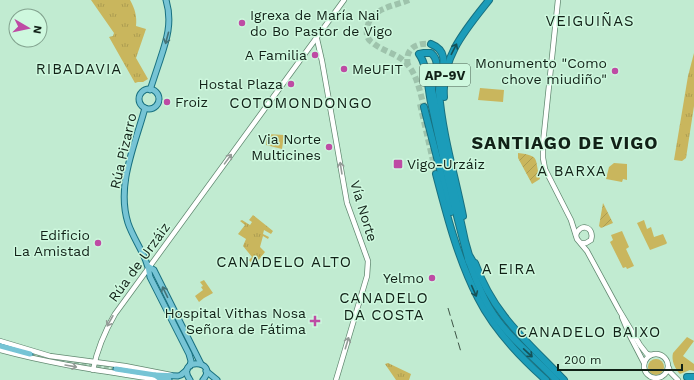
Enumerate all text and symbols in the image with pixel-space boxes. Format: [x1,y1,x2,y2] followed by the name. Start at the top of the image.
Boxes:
[250,7,392,39] place label: Igrexa de María Nai do Bo Pastor de Vigo
[8,8,48,48] north arrow
[545,12,635,30] district label: VEIGUIÑAS
[237,18,247,28] marker: Igrexa de María Nai do Bo Pastor de Vigo
[30,24,44,35] text: N
[162,32,170,45] one-way arrow
[450,43,458,55] one-way arrow
[245,47,307,63] place label: A Familia
[310,50,320,60] marker: A Familia
[475,55,607,87] place label: Monumento "Como chove miudiño"
[36,60,122,78] district label: RIBADAVIA
[352,61,403,77] place label: MeUFIT
[339,64,349,74] marker: MeUFIT
[420,64,470,86] road number: AP-9V
[610,66,620,76] marker: Monumento "Como chove miudiño"
[199,76,283,92] place label: Hostal Plaza
[286,79,296,89] marker: Hostal Plaza
[175,94,208,110] place label: Froiz
[229,94,373,112] district label: COTOMONDONGO
[162,97,172,107] marker: Froiz
[106,111,140,191] street label: Rúa Pizarro
[251,131,321,163] place label: Via Norte Multicines
[472,132,658,153] district label: SANTIAGO DE VIGO
[324,142,334,152] marker: Via Norte Multicines
[224,154,232,165] one-way arrow
[407,156,485,172] place label: Vigo-Urzáiz
[392,158,404,170] marker: Vigo-Urzáiz
[337,162,345,175] one-way arrow
[537,162,607,180] district label: A BARXA
[347,179,381,243] street label: Vía Norte
[105,219,173,305] street label: Rúa de Urzáiz
[14,227,90,259] place label: Edificio La Amistad
[93,238,103,248] marker: Edificio La Amistad
[216,253,352,271] district label: CANADELO ALTO
[482,260,536,278] district label: A EIRA
[383,270,424,286] place label: Yelmo
[427,273,437,283] marker: Yelmo
[471,284,479,296] one-way arrow
[161,286,168,298] one-way arrow
[339,289,429,324] district label: CANADELO DA COSTA
[164,305,306,337] place label: Hospital Vithas Nosa Señora de Fátima
[106,315,114,327] one-way arrow
[309,315,321,327] marker: Hospital Vithas Nosa Señora de Fátima
[517,323,661,341] district label: CANADELO BAIXO
[344,336,351,349] one-way arrow
[558,346,682,372] scale bar
[523,348,533,357] one-way arrow
[564,353,601,367] text: 200 m
[64,362,77,370] one-way arrow

